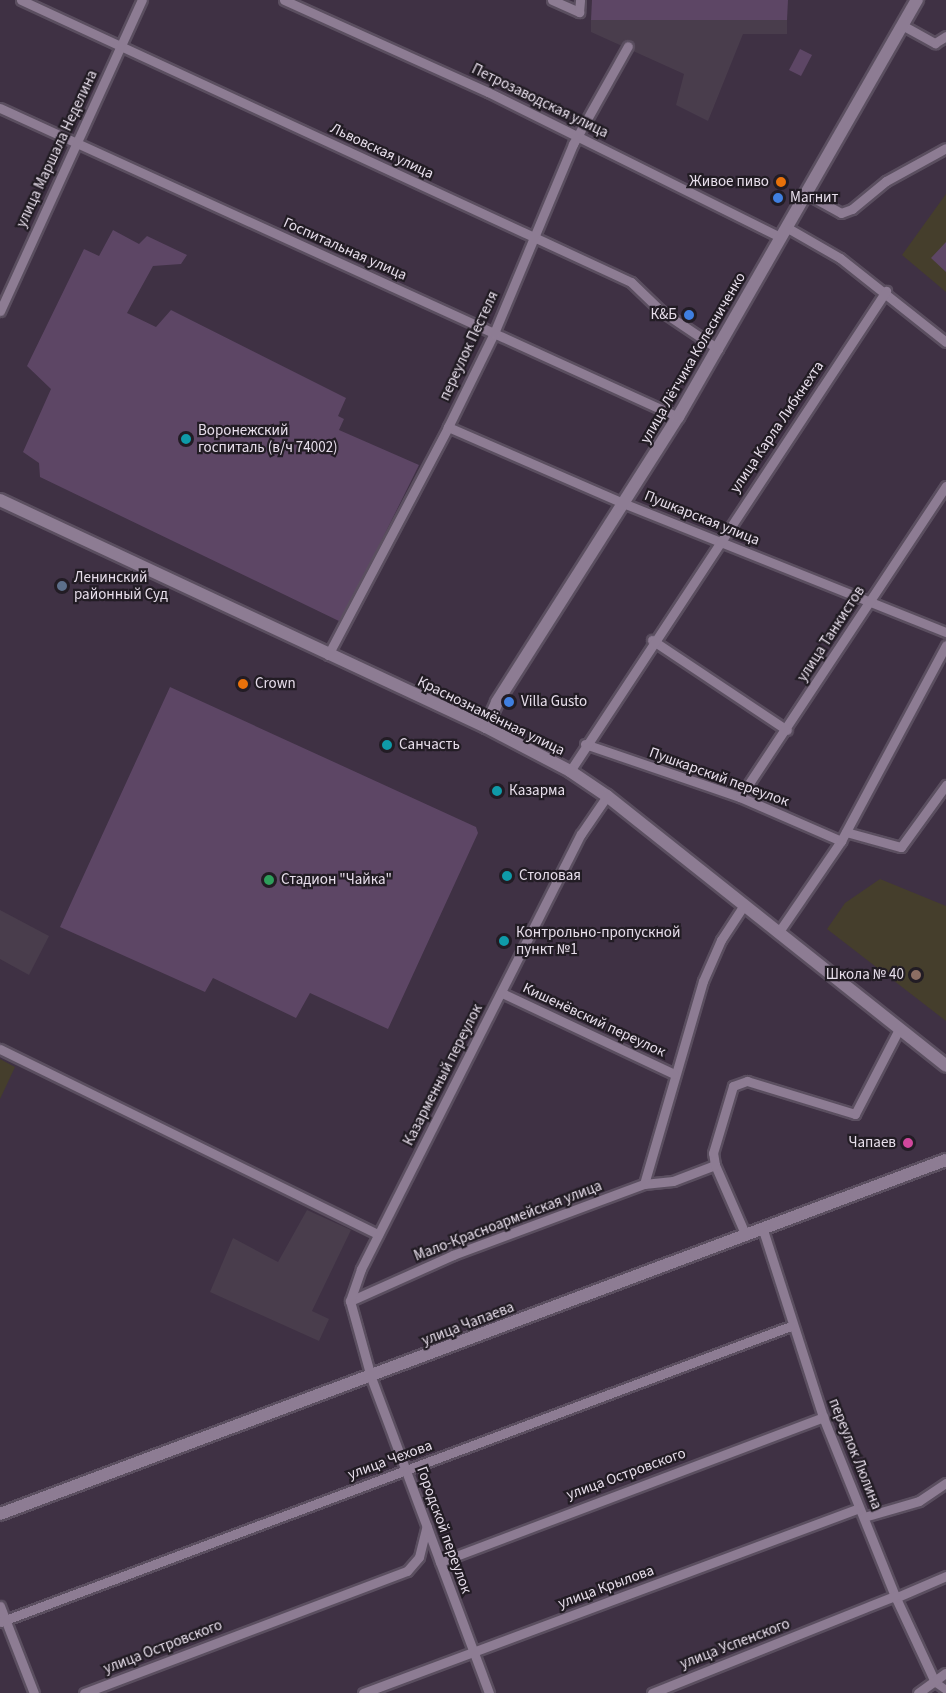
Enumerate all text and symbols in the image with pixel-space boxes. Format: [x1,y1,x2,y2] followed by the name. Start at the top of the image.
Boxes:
[469,60,611,142] street label: Петрозаводская улица
[13,67,101,231] street label: улица Маршала Неделина
[327,119,437,183] street label: Львовская улица
[689,173,769,191] place label: Живое пиво
[774,175,788,189] marker: Живое пиво
[790,189,838,207] place label: Магнит
[771,191,785,205] marker: Магнит
[281,214,409,284] street label: Госпитальная улица
[637,269,749,447] street label: улица Лётчика Колесниченко
[436,288,502,404] street label: переулок Пестеля
[650,306,677,324] place label: К&Б
[682,308,696,322] marker: К&Б
[726,358,828,496] street label: улица Карла Либкнехта
[198,421,338,456] place label: Воронежский госпиталь (в/ч 74002)
[179,432,193,446] marker: Воронежский госпиталь (в/ч 74002)
[642,487,762,549] street label: Пушкарская улица
[74,568,168,603] place label: Ленинский районный Суд
[55,579,69,593] marker: Ленинский районный Суд
[793,583,869,685] street label: улица Танкистов
[414,672,568,760] street label: Краснознамённая улица
[255,675,296,693] place label: Crown
[236,677,250,691] marker: Crown
[521,693,587,711] place label: Villa Gusto
[502,695,516,709] marker: Villa Gusto
[399,736,460,754] place label: Санчасть
[380,738,394,752] marker: Санчасть
[647,743,791,811] street label: Пушкарский переулок
[509,782,565,800] place label: Казарма
[490,784,504,798] marker: Казарма
[519,867,581,885] place label: Столовая
[500,869,514,883] marker: Столовая
[281,871,392,889] place label: Стадион "Чайка"
[262,873,276,887] marker: Стадион "Чайка"
[516,923,680,958] place label: Контрольно-пропускной пункт №1
[497,934,511,948] marker: Контрольно-пропускной пункт №1
[826,966,904,984] place label: Школа № 40
[909,968,923,982] marker: Школа № 40
[520,979,668,1061] street label: Кишенёвский переулок
[399,1001,487,1149] street label: Казарменный переулок
[849,1134,896,1152] place label: Чапаев
[901,1136,915,1150] marker: Чапаев
[411,1177,605,1265] street label: Мало-Красноармейская улица
[419,1298,517,1350] street label: улица Чапаева
[825,1396,885,1512] street label: переулок Люлина
[345,1436,435,1484] street label: улица Чехова
[564,1444,688,1504] street label: улица Островского
[413,1464,475,1596] street label: Городской переулок
[556,1561,656,1613] street label: улица Крылова
[678,1615,792,1673] street label: улица Успенского
[101,1616,225,1678] street label: улица Островского

